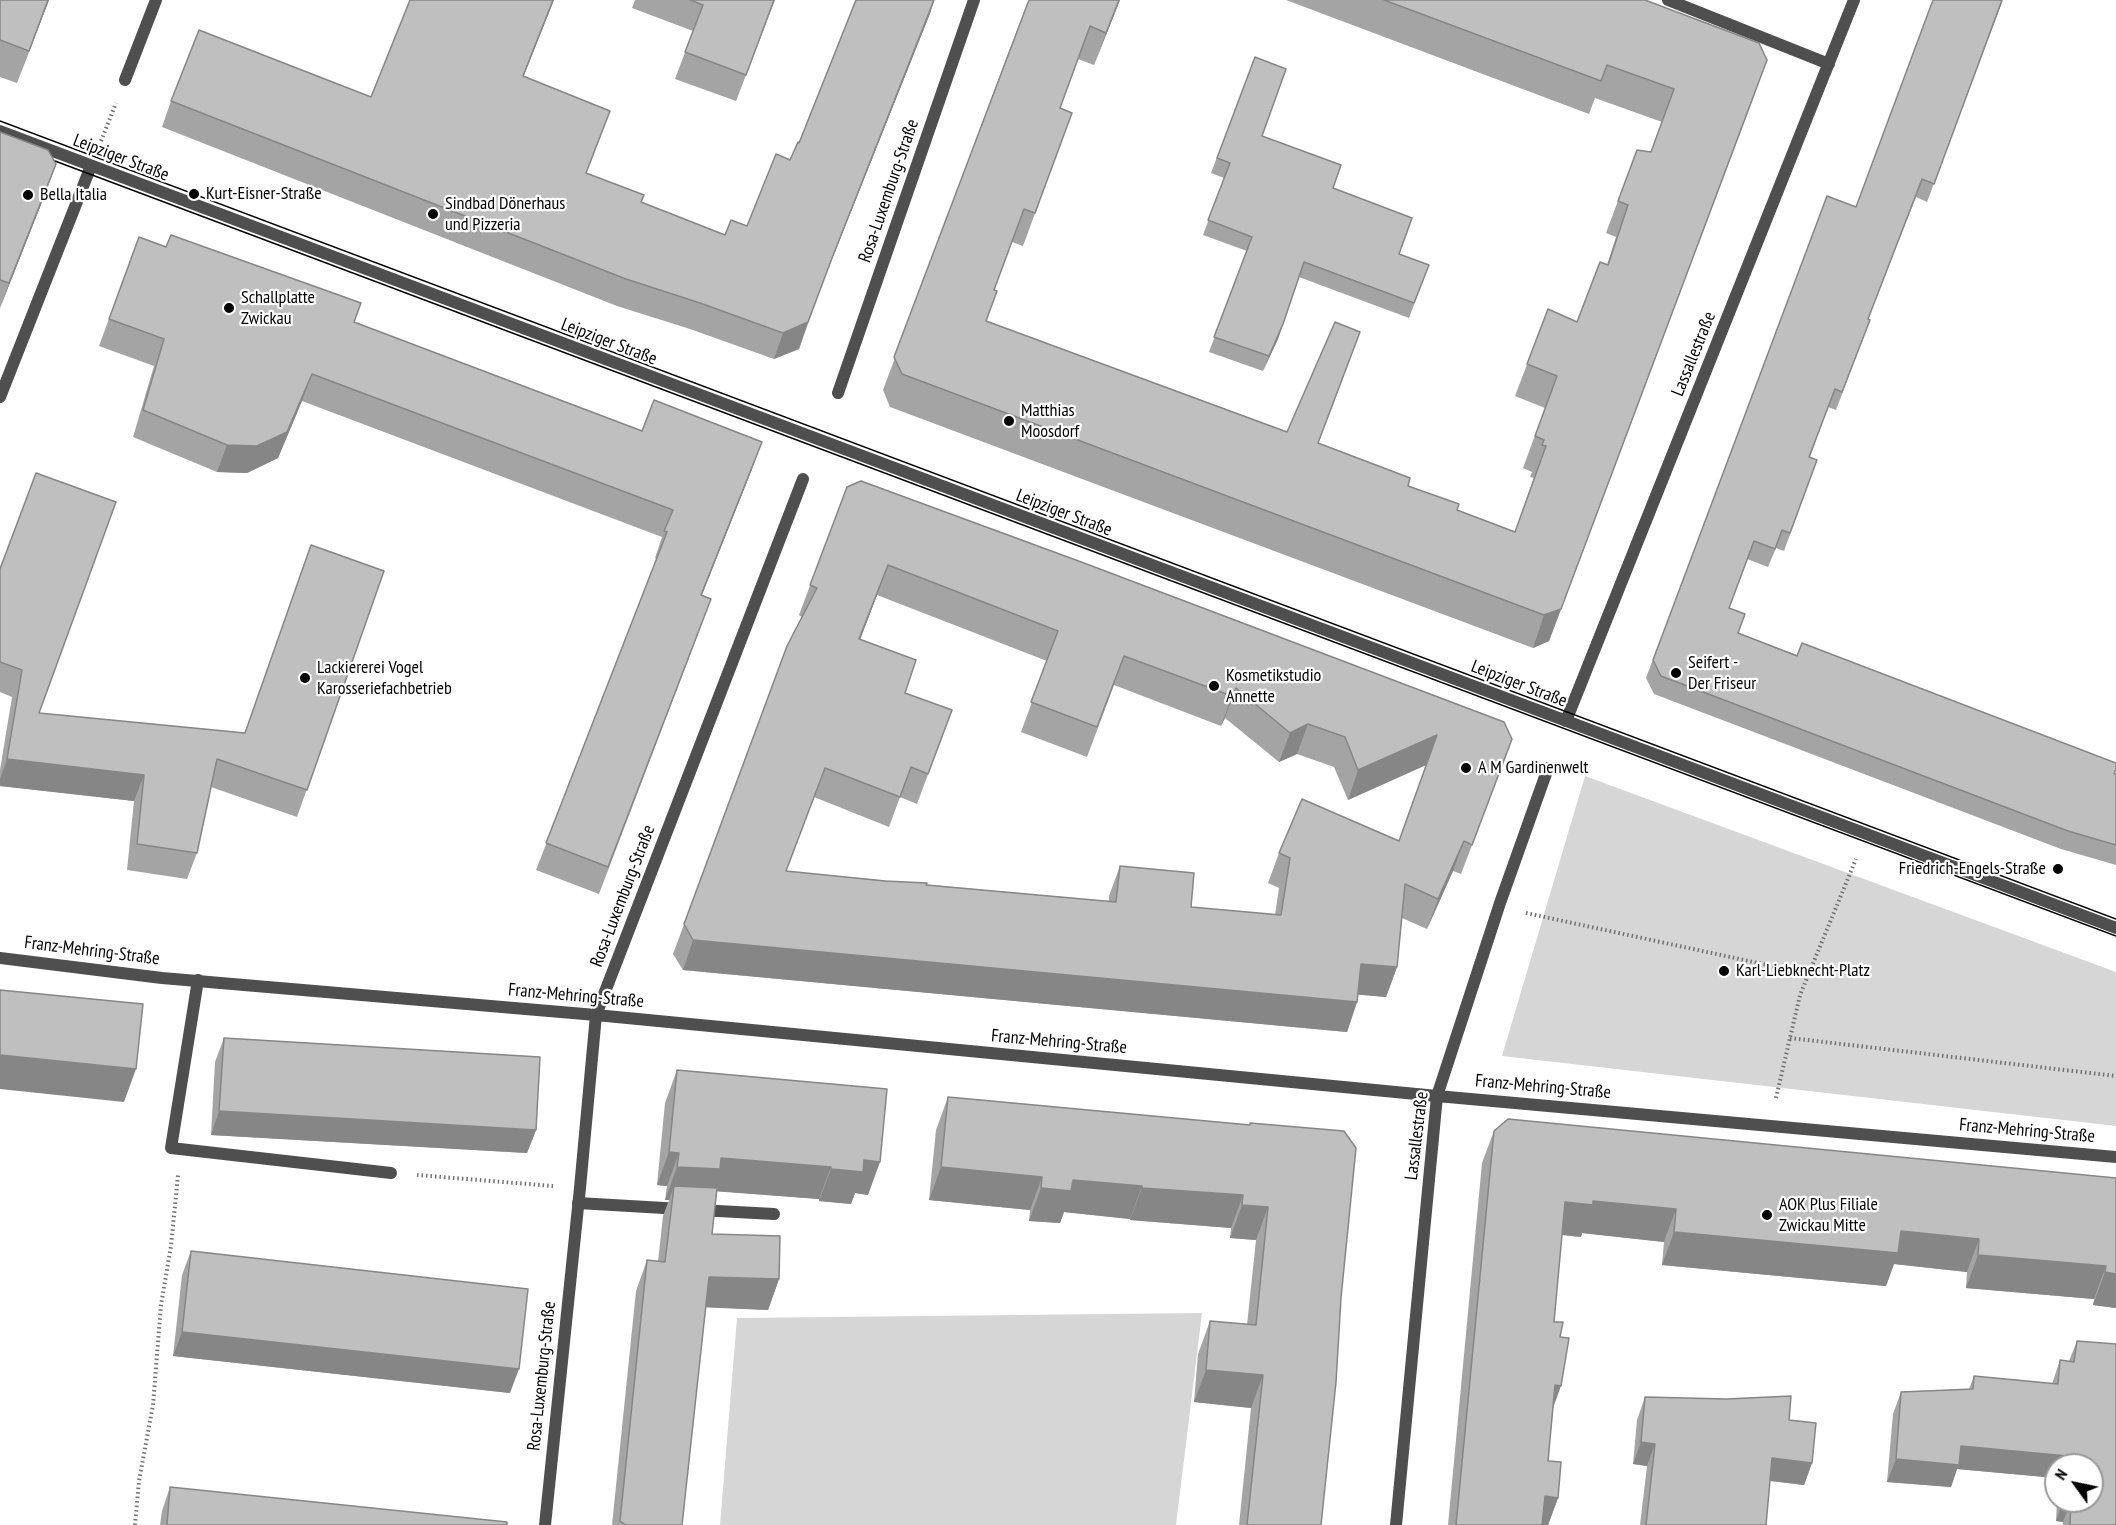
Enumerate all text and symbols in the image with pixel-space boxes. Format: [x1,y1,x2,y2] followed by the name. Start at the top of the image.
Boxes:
[854,117,924,265] street label: Rosa-Luxemburg-Straße
[70,130,172,186] street label: Leipziger Straße
[206,183,322,205] place label: Kurt-Eisner-Straße
[40,184,107,206] place label: Bella Italia
[187,187,201,201] marker: Kurt-Eisner-Straße
[21,188,35,202] marker: Bella Italia
[445,193,565,236] place label: Sindbad Dönerhaus und Pizzeria
[426,207,440,221] marker: Sindbad Dönerhaus und Pizzeria
[241,287,315,330] place label: Schallplatte Zwickau
[222,301,236,315] marker: Schallplatte Zwickau
[1667,309,1721,399] street label: Lassallestraße
[558,314,660,370] street label: Leipziger Straße
[1021,400,1079,442] place label: Matthias Moosdorf
[1002,414,1016,428] marker: Matthias Moosdorf
[1013,485,1115,541] street label: Leipziger Straße
[1688,652,1756,694] place label: Seifert - Der Friseur
[1468,656,1570,712] street label: Leipziger Straße
[317,657,452,700] place label: Lackiererei Vogel Karosseriefachbetrieb
[1226,665,1321,708] place label: Kosmetikstudio Annette
[1669,666,1683,680] marker: Seifert - Der Friseur
[298,671,312,685] marker: Lackiererei Vogel Karosseriefachbetrieb
[1207,679,1221,693] marker: Kosmetikstudio Annette
[1478,757,1589,779] place label: A M Gardinenwelt
[1459,761,1473,775] marker: A M Gardinenwelt
[586,822,660,970] street label: Rosa-Luxemburg-Straße
[1899,858,2046,880] place label: Friedrich-Engels-Straße
[2051,862,2065,876] marker: Friedrich-Engels-Straße
[23,932,161,970] street label: Franz-Mehring-Straße
[1736,960,1870,982] place label: Karl-Liebknecht-Platz
[1717,964,1731,978] marker: Karl-Liebknecht-Platz
[507,979,645,1013] street label: Franz-Mehring-Straße
[990,1025,1128,1059] street label: Franz-Mehring-Straße
[1474,1070,1612,1104] street label: Franz-Mehring-Straße
[1401,1091,1433,1181] street label: Lassallestraße
[1958,1114,2096,1148] street label: Franz-Mehring-Straße
[1779,1194,1878,1236] place label: AOK Plus Filiale Zwickau Mitte
[1760,1208,1774,1222] marker: AOK Plus Filiale Zwickau Mitte
[523,1300,561,1452] street label: Rosa-Luxemburg-Straße
[2044,1453,2104,1513] north arrow
[2050,1465,2071,1483] text: N

